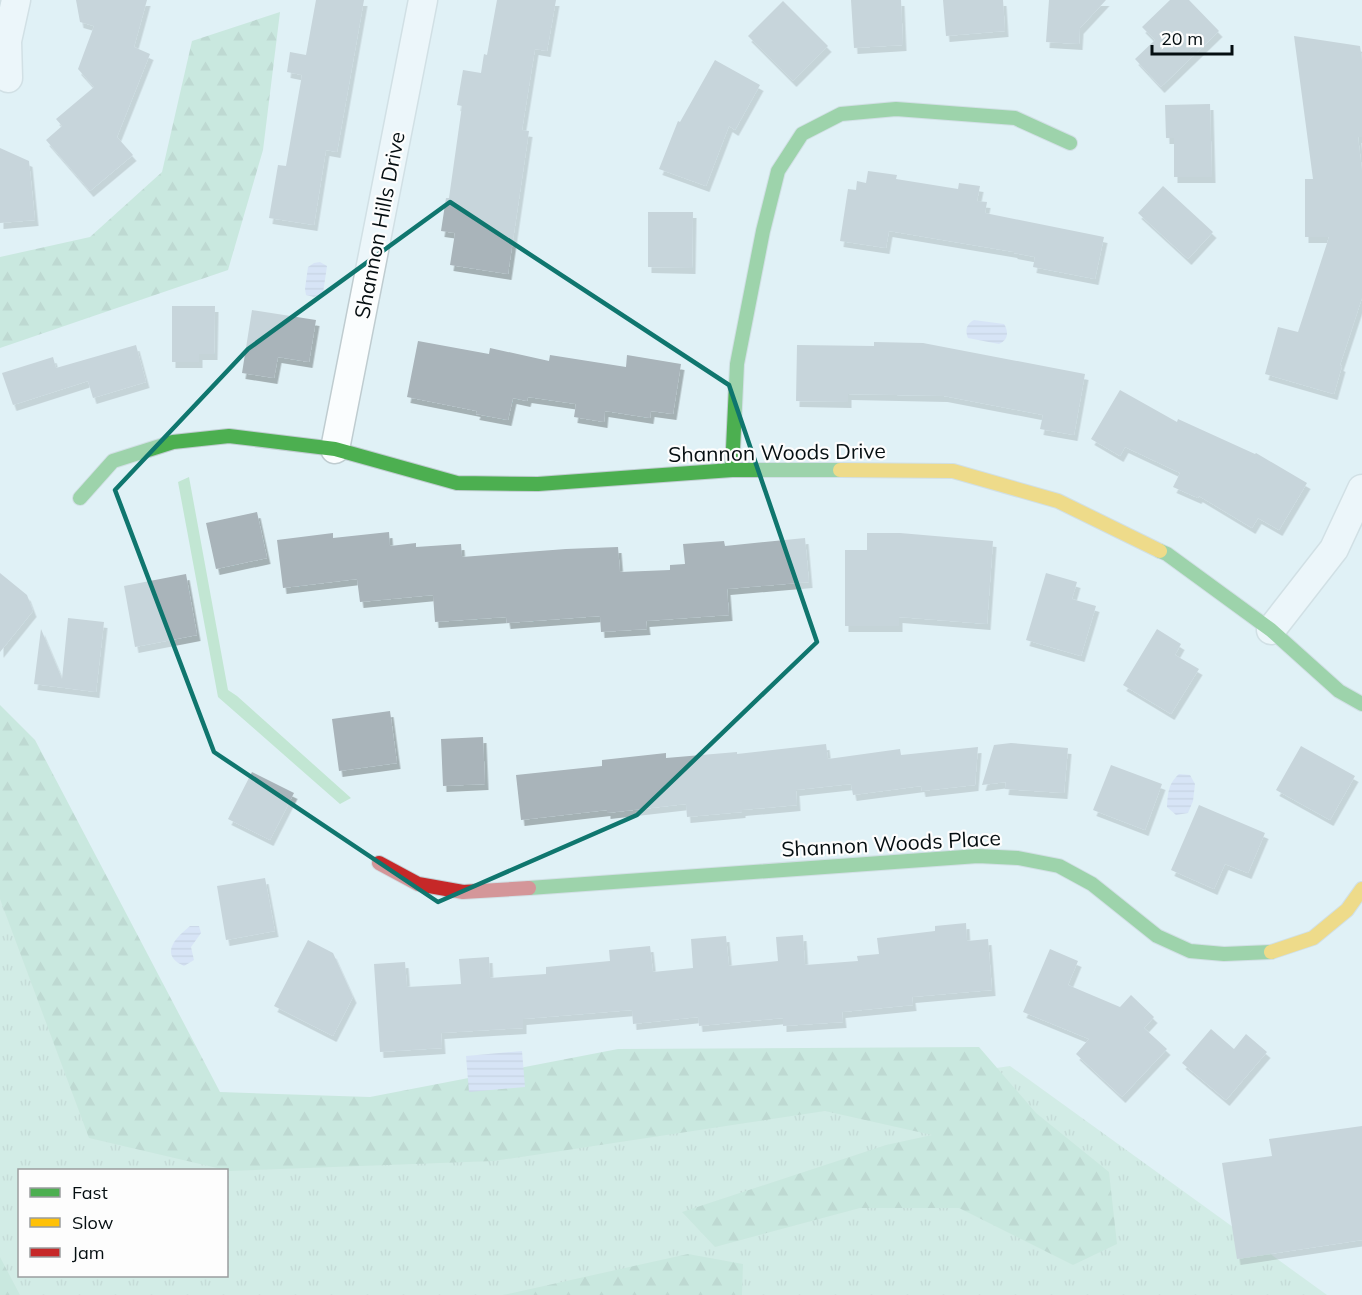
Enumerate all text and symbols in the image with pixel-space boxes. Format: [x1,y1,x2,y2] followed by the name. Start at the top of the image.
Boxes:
[1152,18,1232,56] scale bar
[1161,27,1203,50] text: 20 m
[348,129,410,321] street label: Shannon Hills Drive
[668,437,886,467] street label: Shannon Woods Drive
[781,824,1001,862] street label: Shannon Woods Place
[18,1169,228,1277] legend
[72,1181,108,1204] text: Fast
[72,1211,114,1234] text: Slow
[72,1241,105,1264] text: Jam

